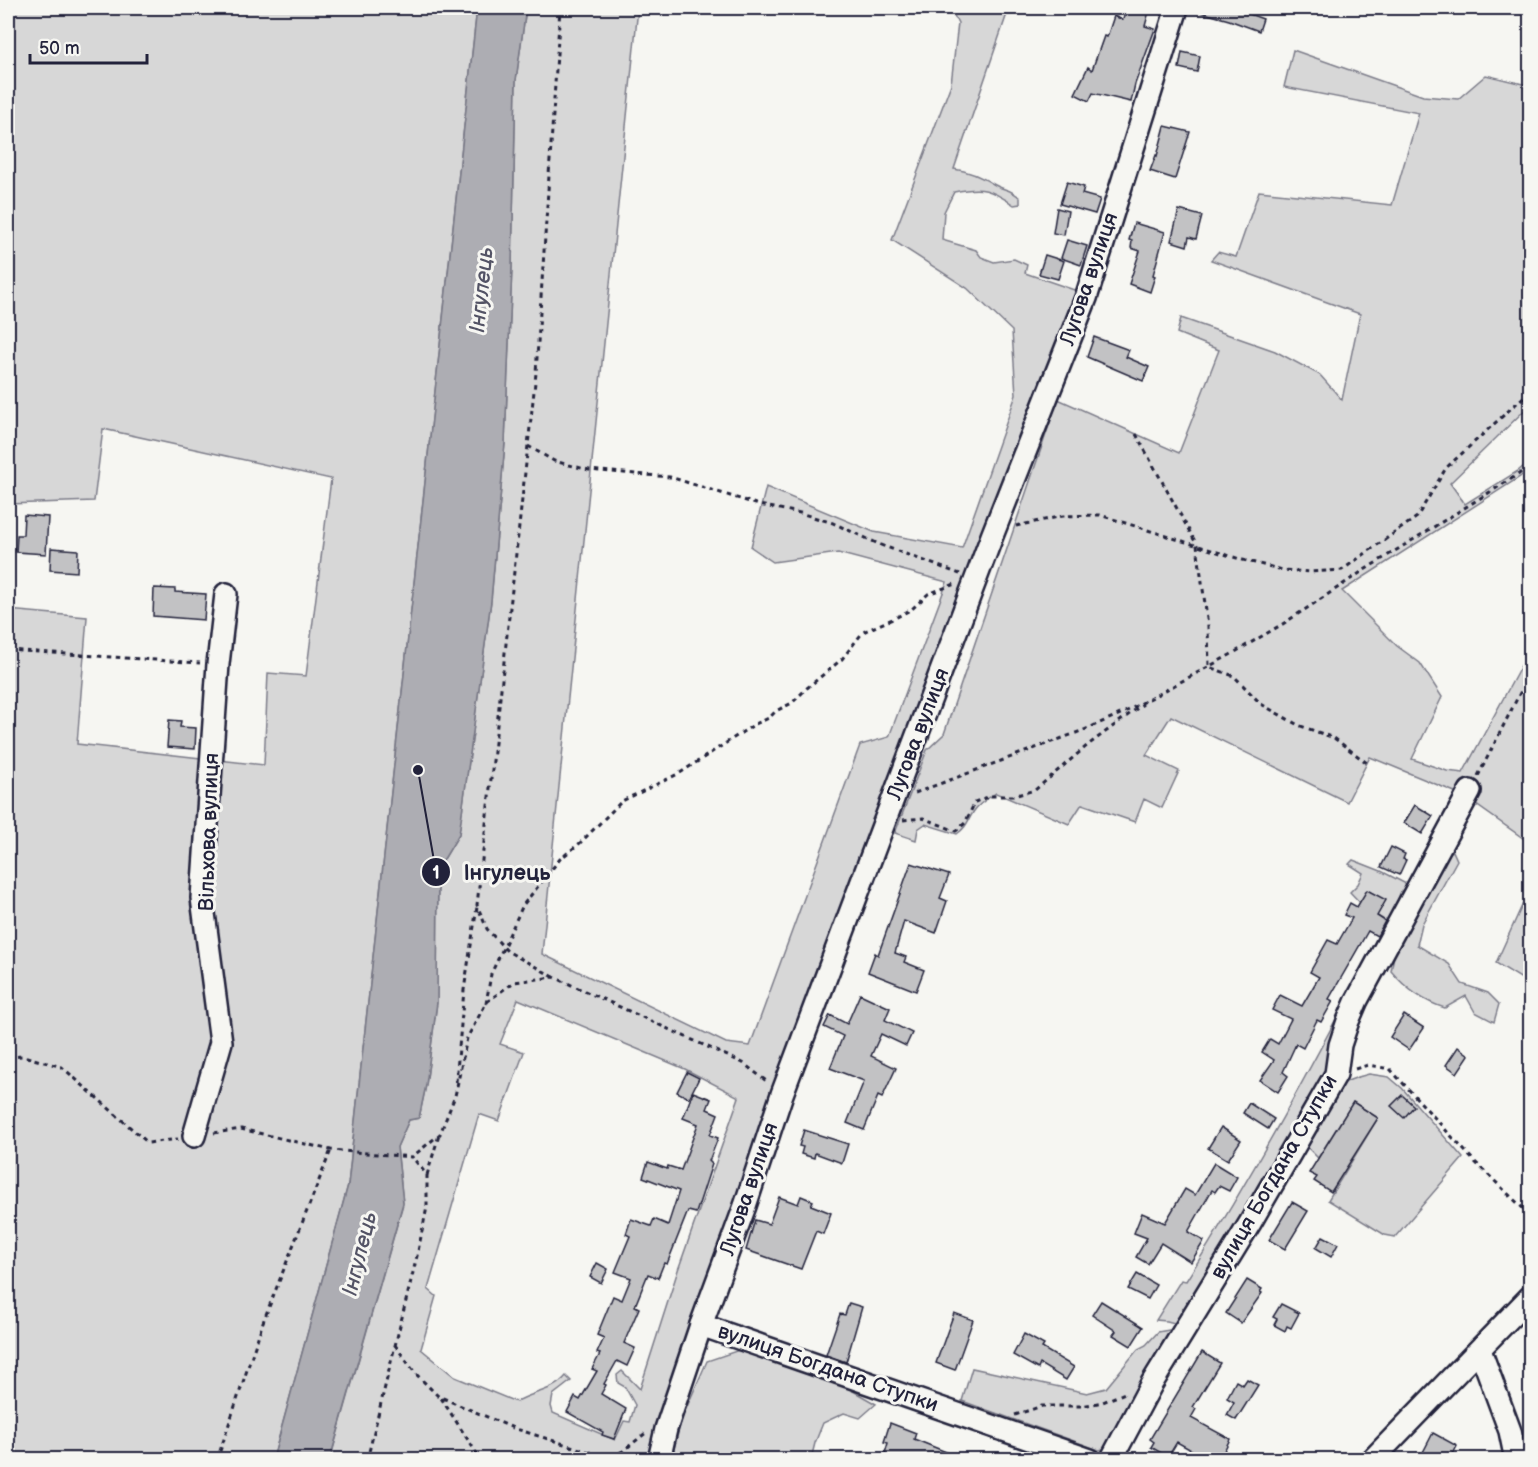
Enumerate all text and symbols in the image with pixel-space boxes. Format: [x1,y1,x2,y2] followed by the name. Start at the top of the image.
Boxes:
[30,27,147,65] scale bar
[39,38,80,59] text: 50 m
[1054,209,1123,350] street label: Лугова вулиця
[464,246,500,334] water label: Інгулець
[881,665,955,804] street label: Лугова вулиця
[194,752,224,912] street label: Вільхова вулиця
[421,852,563,892] callout: Інгулець
[463,860,551,887] text: Інгулець
[432,863,440,884] text: 1
[1205,1070,1343,1284] street label: вулиця Богдана Ступки
[714,1119,783,1260] street label: Лугова вулиця
[336,1209,384,1299] water label: Інгулець
[714,1318,942,1418] street label: вулиця Богдана Ступки

